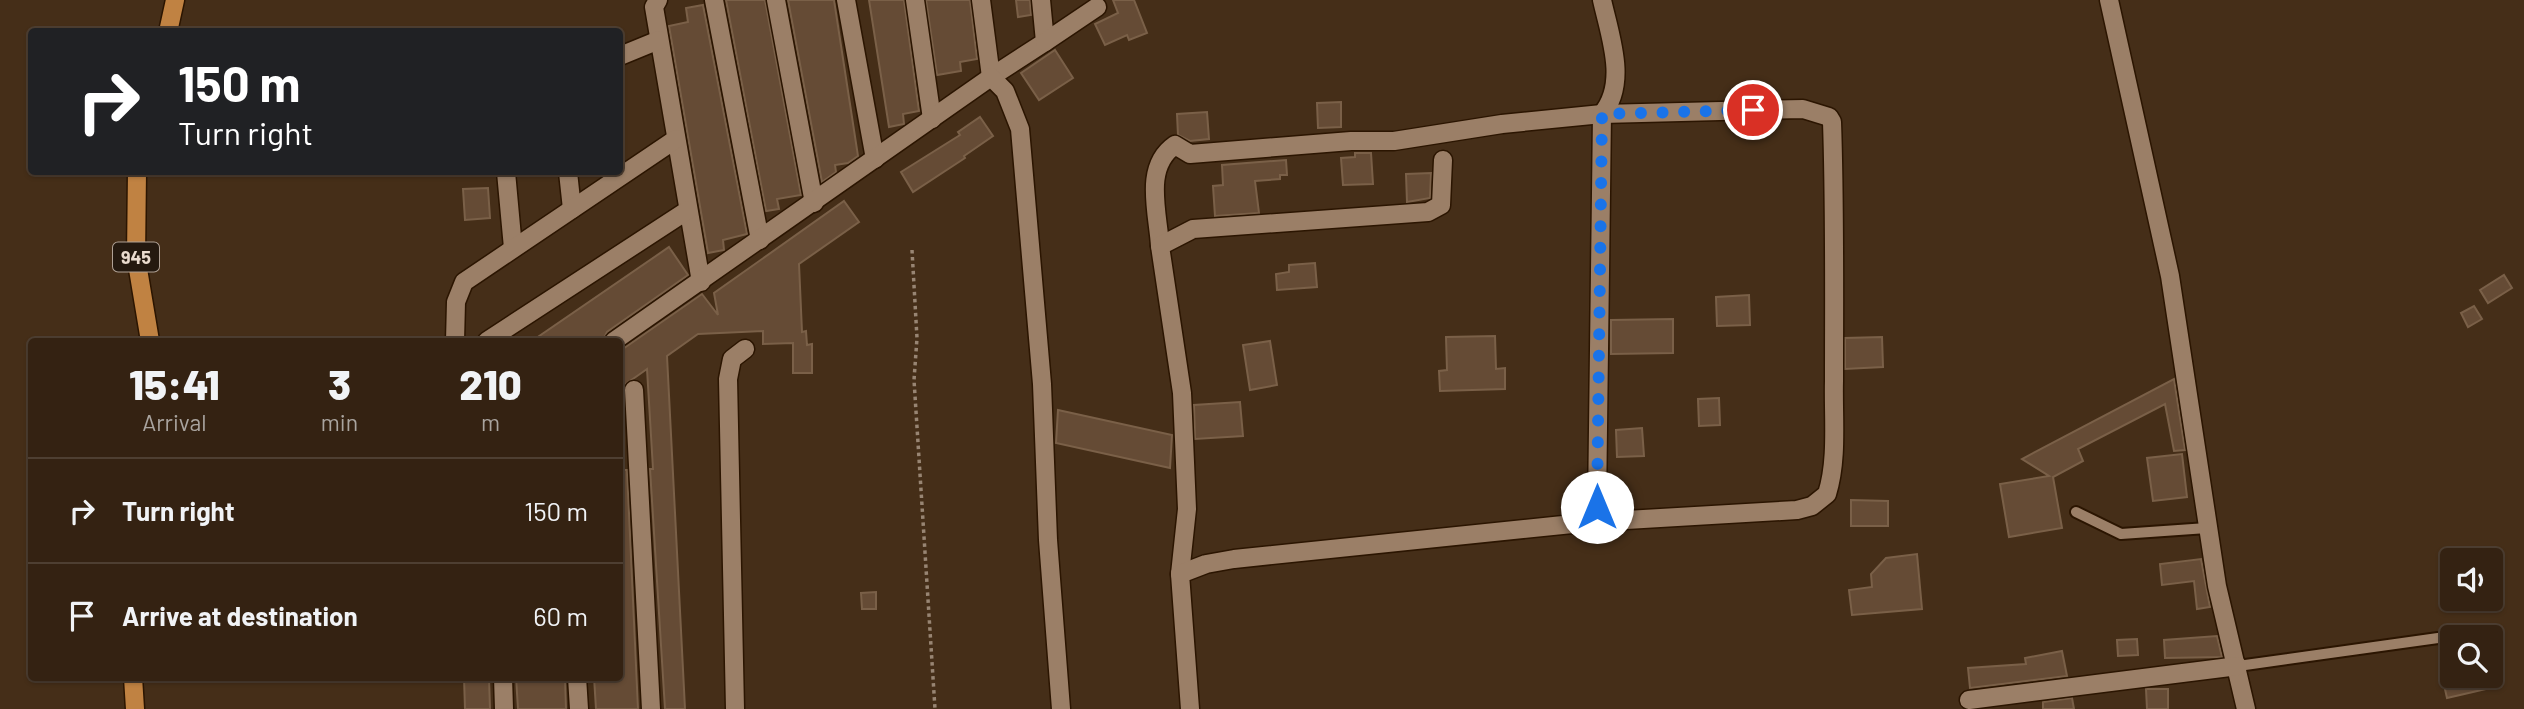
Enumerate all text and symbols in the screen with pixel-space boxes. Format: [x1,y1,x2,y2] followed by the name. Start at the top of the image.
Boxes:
[178,53,300,112] text: 150 m
[63,56,154,147] icon: right
[1723,80,1783,140] pin
[1734,91,1772,129] icon: arrive
[178,113,313,151] text: Turn right
[113,243,159,272] road number: 945
[129,358,220,408] text: 15:41
[328,358,351,408] text: 3
[459,358,522,408] text: 210
[142,408,207,436] text: Arrival
[321,408,358,436] text: min
[481,408,500,436] text: m
[1560,470,1634,544] position arrow
[63,492,101,530] icon: right
[122,495,235,526] text: Turn right
[524,495,588,526] text: 150 m
[2440,548,2503,688] map controls
[2440,548,2503,611] button: sound
[63,597,101,635] icon: arrive
[122,600,358,631] text: Arrive at destination
[533,600,588,631] text: 60 m
[2440,625,2503,688] button: search

